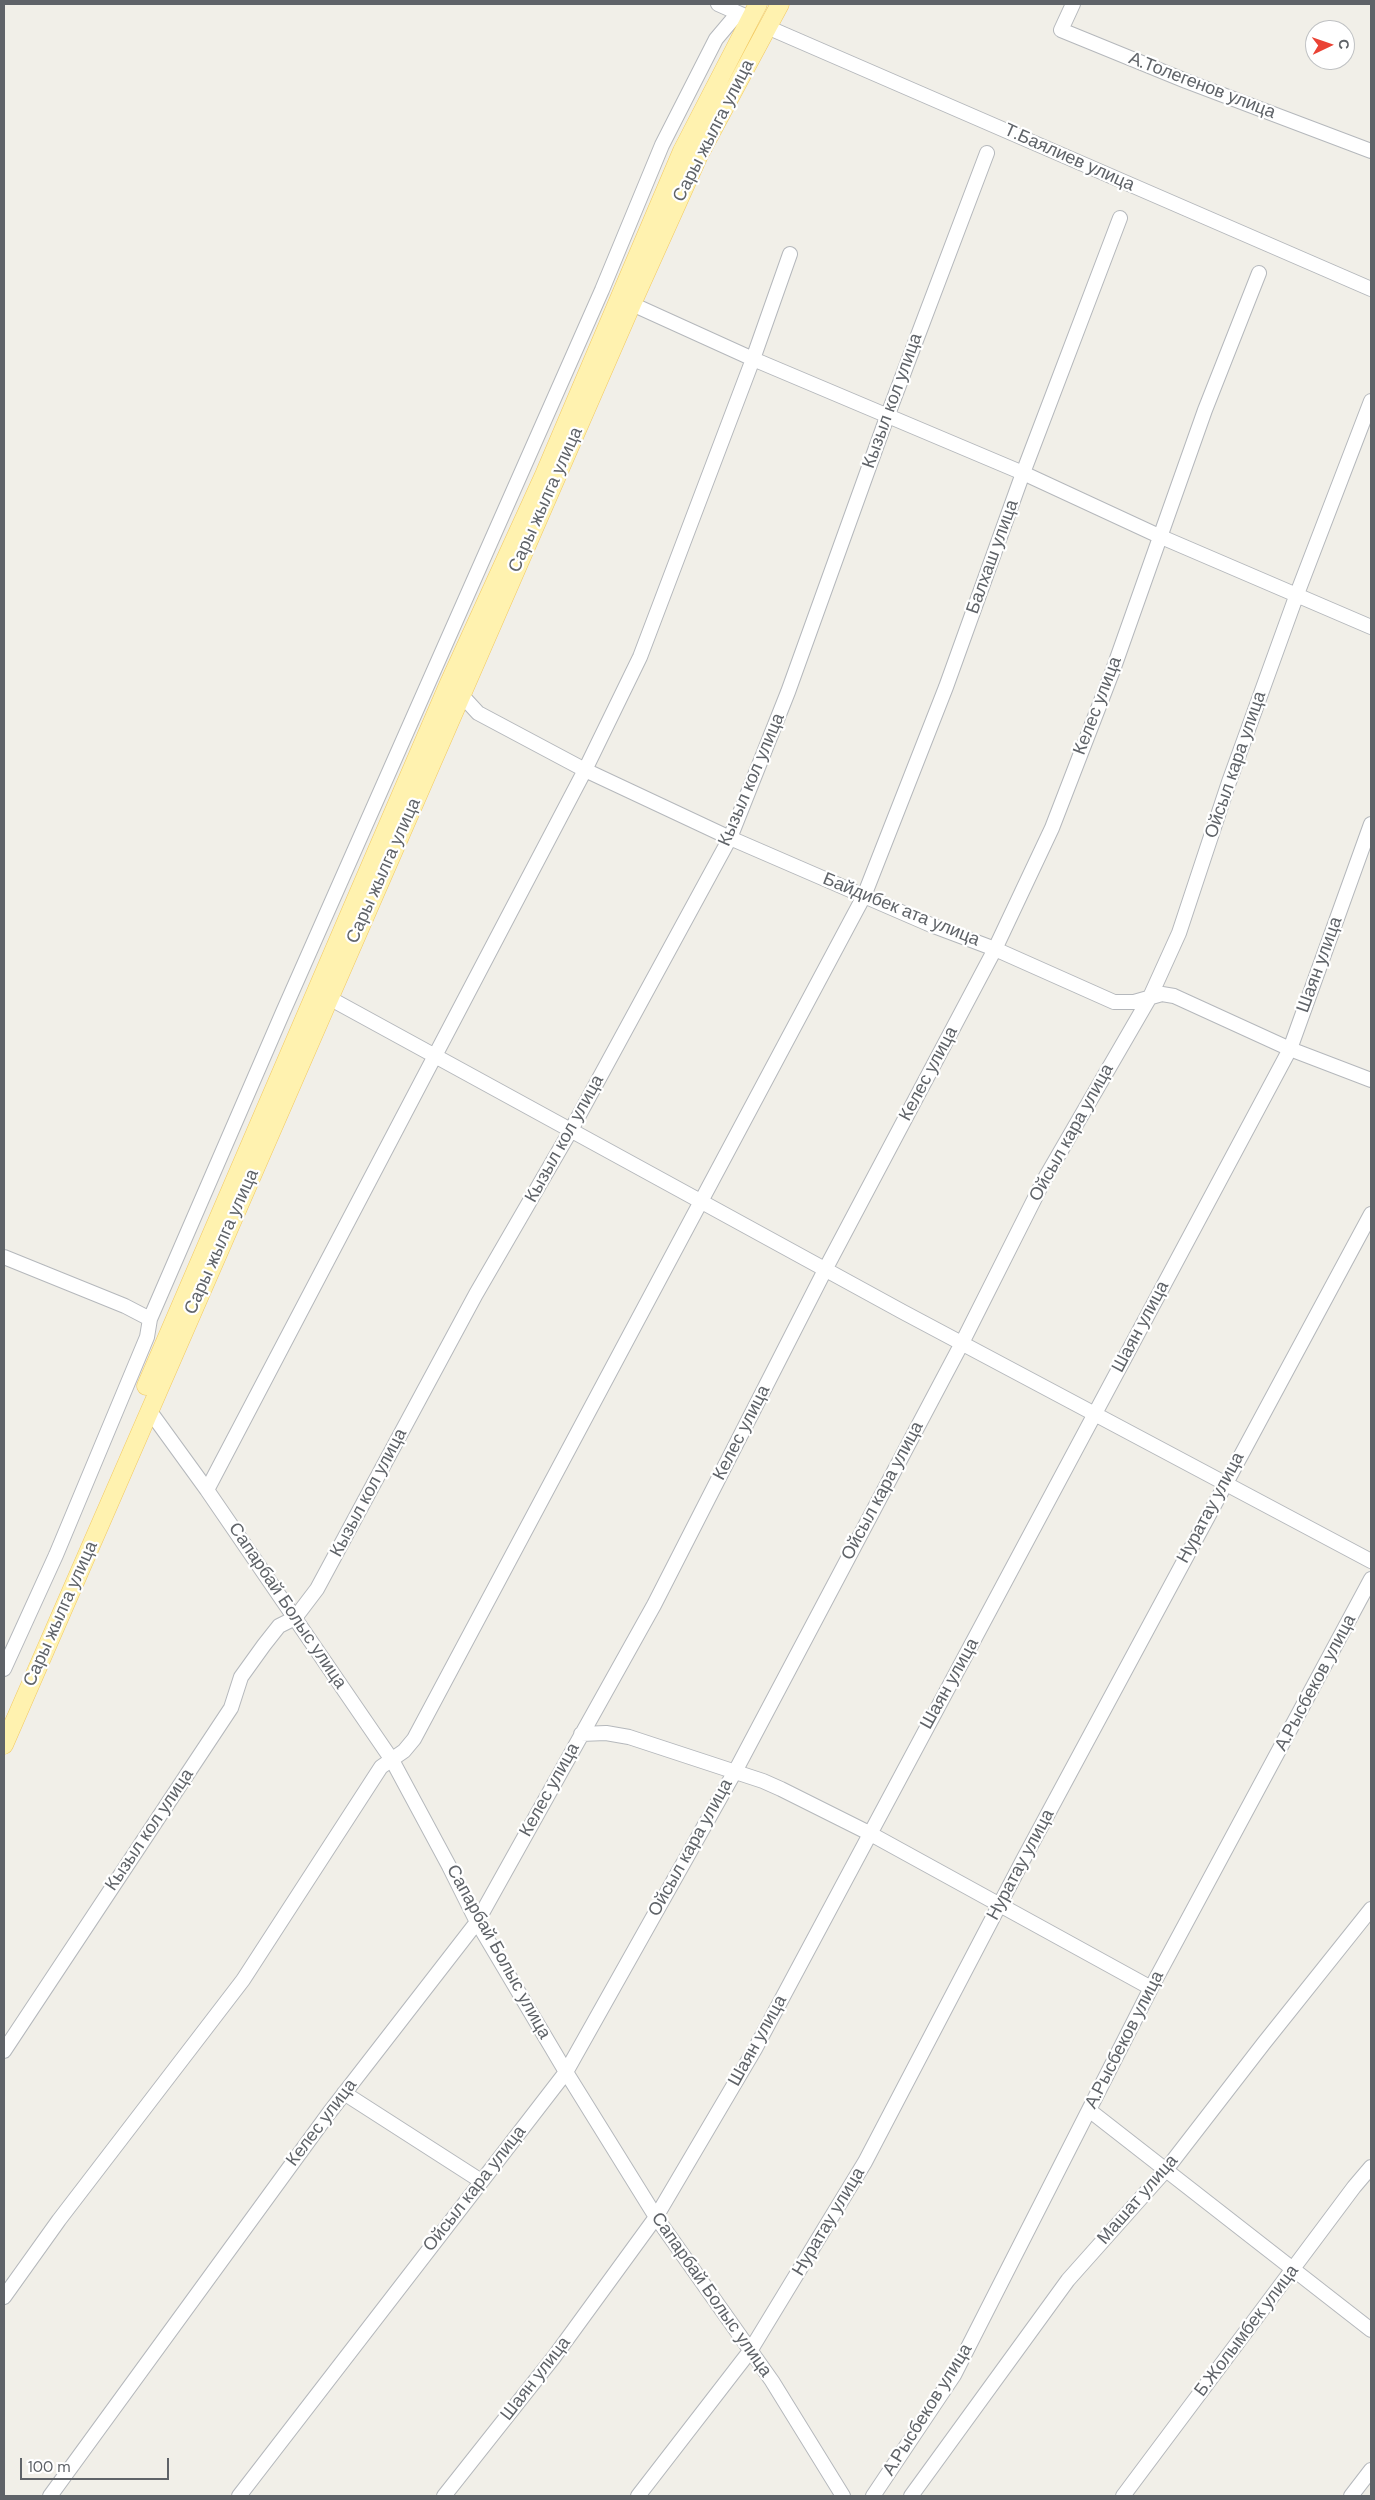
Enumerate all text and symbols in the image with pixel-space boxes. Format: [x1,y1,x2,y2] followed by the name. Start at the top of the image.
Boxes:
[1305,20,1355,70] north arrow
[1335,39,1353,50] text: С
[1126,48,1278,124] street label: А.Толегенов улица
[669,56,759,206] street label: Сары жылга улица
[1000,120,1138,196] street label: Т.Баялиев улица
[859,330,927,472] street label: Кызыл кол улица
[504,424,588,576] street label: Сары жылга улица
[962,497,1024,617] street label: Балхаш улица
[1069,654,1127,758] street label: Келес улица
[1201,689,1271,841] street label: Ойсыл кара улица
[714,710,790,850] street label: Кызыл кол улица
[342,795,426,947] street label: Сары жылга улица
[819,869,983,951] street label: Байдибек ата улица
[1293,914,1347,1016] street label: Шаян улица
[895,1023,963,1125] street label: Келес улица
[1025,1060,1119,1206] street label: Ойсыл кара улица
[521,1072,609,1206] street label: Кызыл кол улица
[180,1166,264,1318] street label: Сары жылга улица
[1108,1278,1174,1376] street label: Шаян улица
[709,1382,775,1484] street label: Келес улица
[837,1418,929,1564] street label: Ойсыл кара улица
[326,1425,412,1561] street label: Кызыл кол улица
[1173,1449,1249,1567] street label: Нуратау улица
[223,1519,351,1693] street label: Сапарбай Болыс улица
[19,1538,103,1690] street label: Сары жылга улица
[1271,1611,1361,1755] street label: А.Рысбеков улица
[916,1635,984,1733] street label: Шаян улица
[515,1739,585,1841] street label: Келес улица
[101,1765,199,1895] street label: Кызыл кол улица
[644,1775,738,1921] street label: Ойсыл кара улица
[983,1806,1059,1924] street label: Нуратау улица
[441,1861,555,2043] street label: Сапарбай Болыс улица
[1081,1968,1169,2112] street label: А.Рысбеков улица
[724,1992,792,2090] street label: Шаян улица
[282,2075,362,2171] street label: Келес улица
[419,2122,531,2256] street label: Ойсыл кара улица
[1093,2151,1183,2249] street label: Машат улица
[788,2164,870,2280] street label: Нуратау улица
[646,2209,776,2381] street label: Сапарбай Болыс улица
[1190,2261,1304,2401] street label: Б.Жолымбек улица
[497,2333,575,2425] street label: Шаян улица
[879,2340,977,2480] street label: А.Рысбеков улица
[22,2448,171,2480] scale bar
[28,2457,71,2477] text: 100 m

